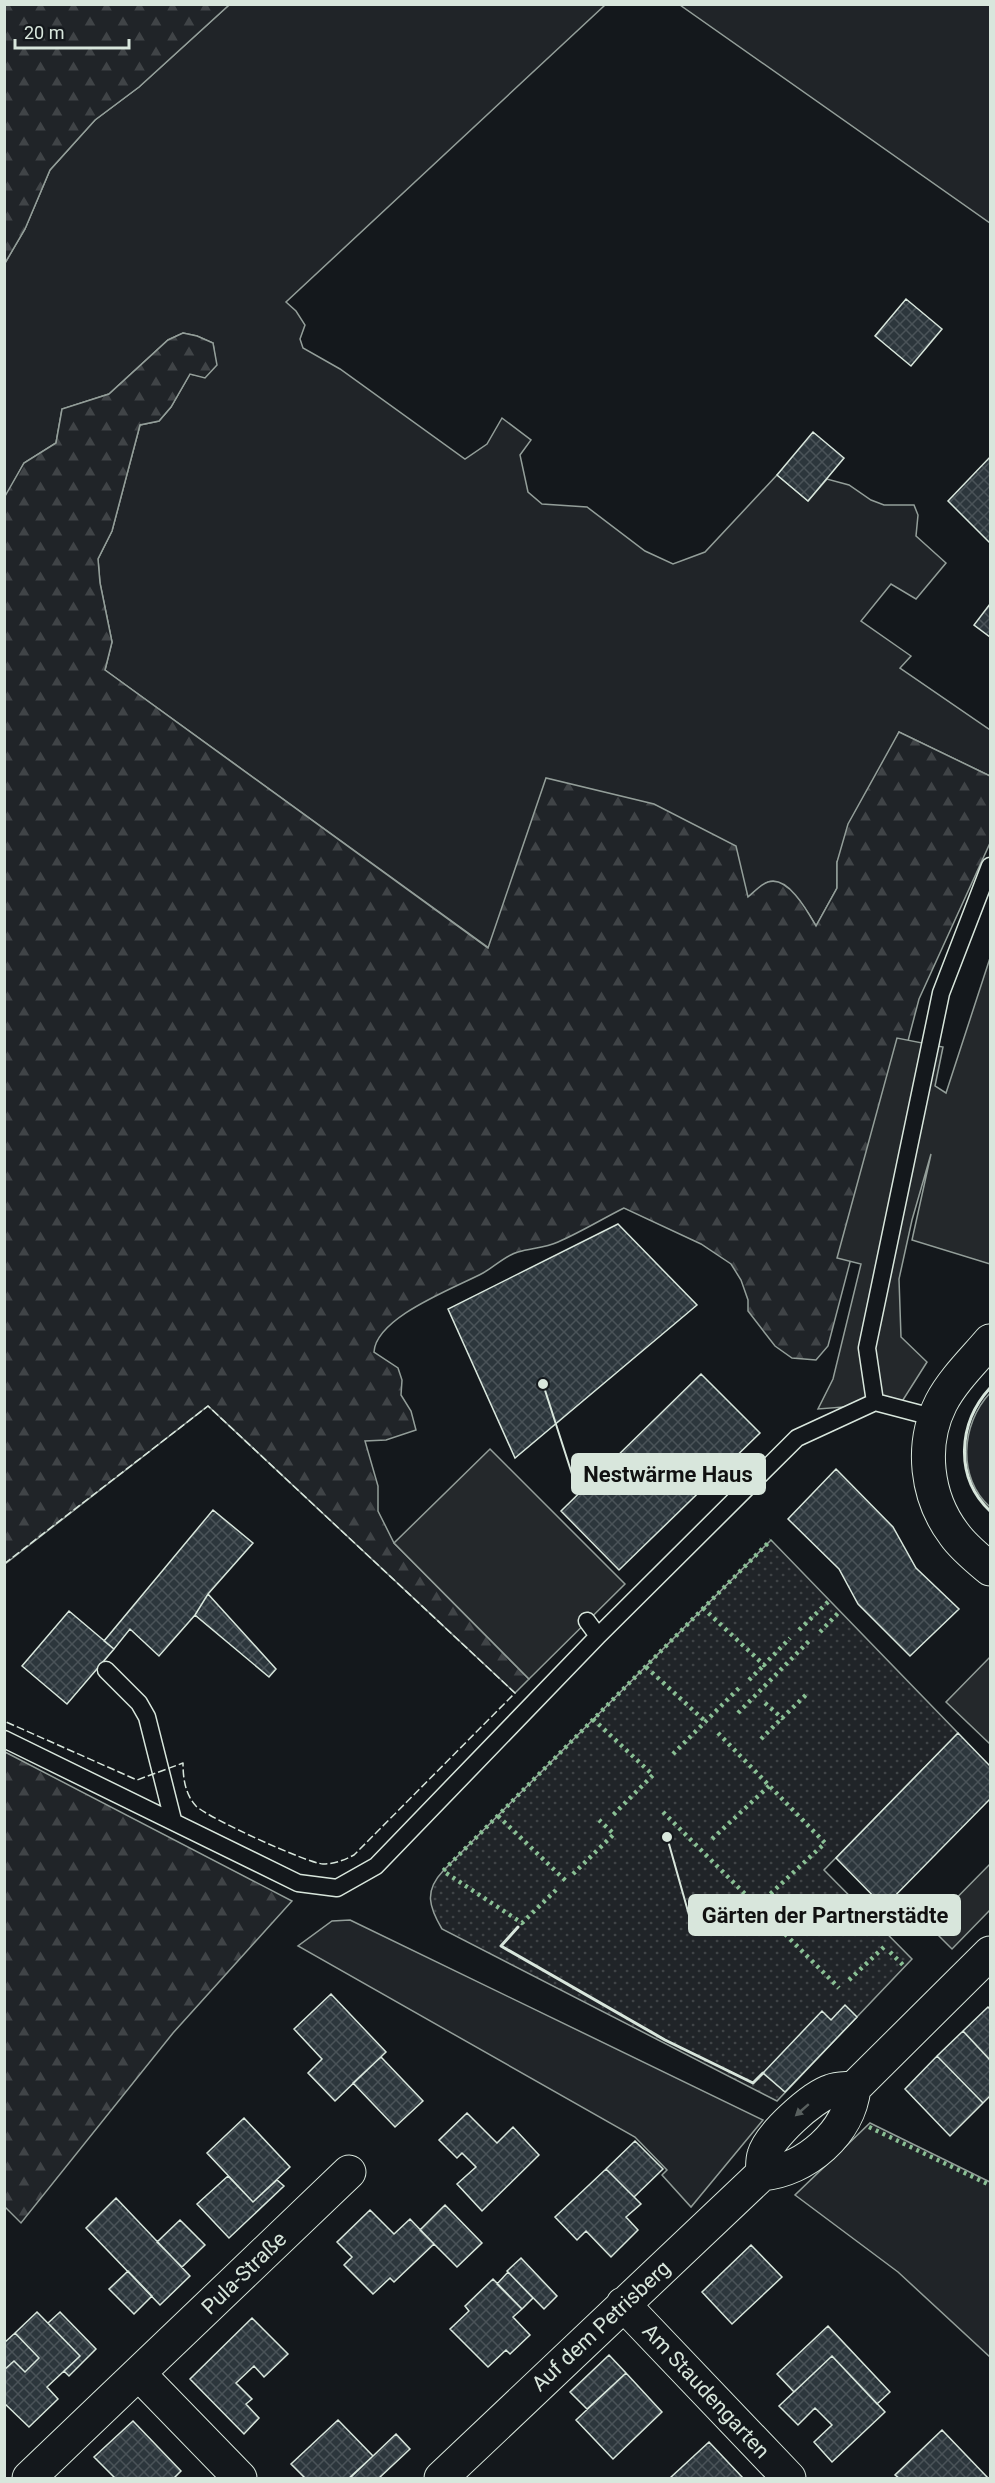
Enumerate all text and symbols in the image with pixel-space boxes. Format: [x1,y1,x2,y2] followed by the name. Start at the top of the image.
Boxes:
[15,12,129,50] scale bar
[24,22,64,43] text: 20 m
[572,1454,765,1494] callout: Nestwärme Haus
[583,1462,753,1487] text: Nestwärme Haus
[689,1895,960,1935] callout: Gärten der Partnerstädte
[702,1903,948,1928] text: Gärten der Partnerstädte
[795,2103,810,2116] one-way arrow
[197,2227,291,2319] street label: Pula-Straße
[527,2256,675,2396] street label: Auf dem Petrisberg
[638,2319,774,2463] street label: Am Staudengarten

